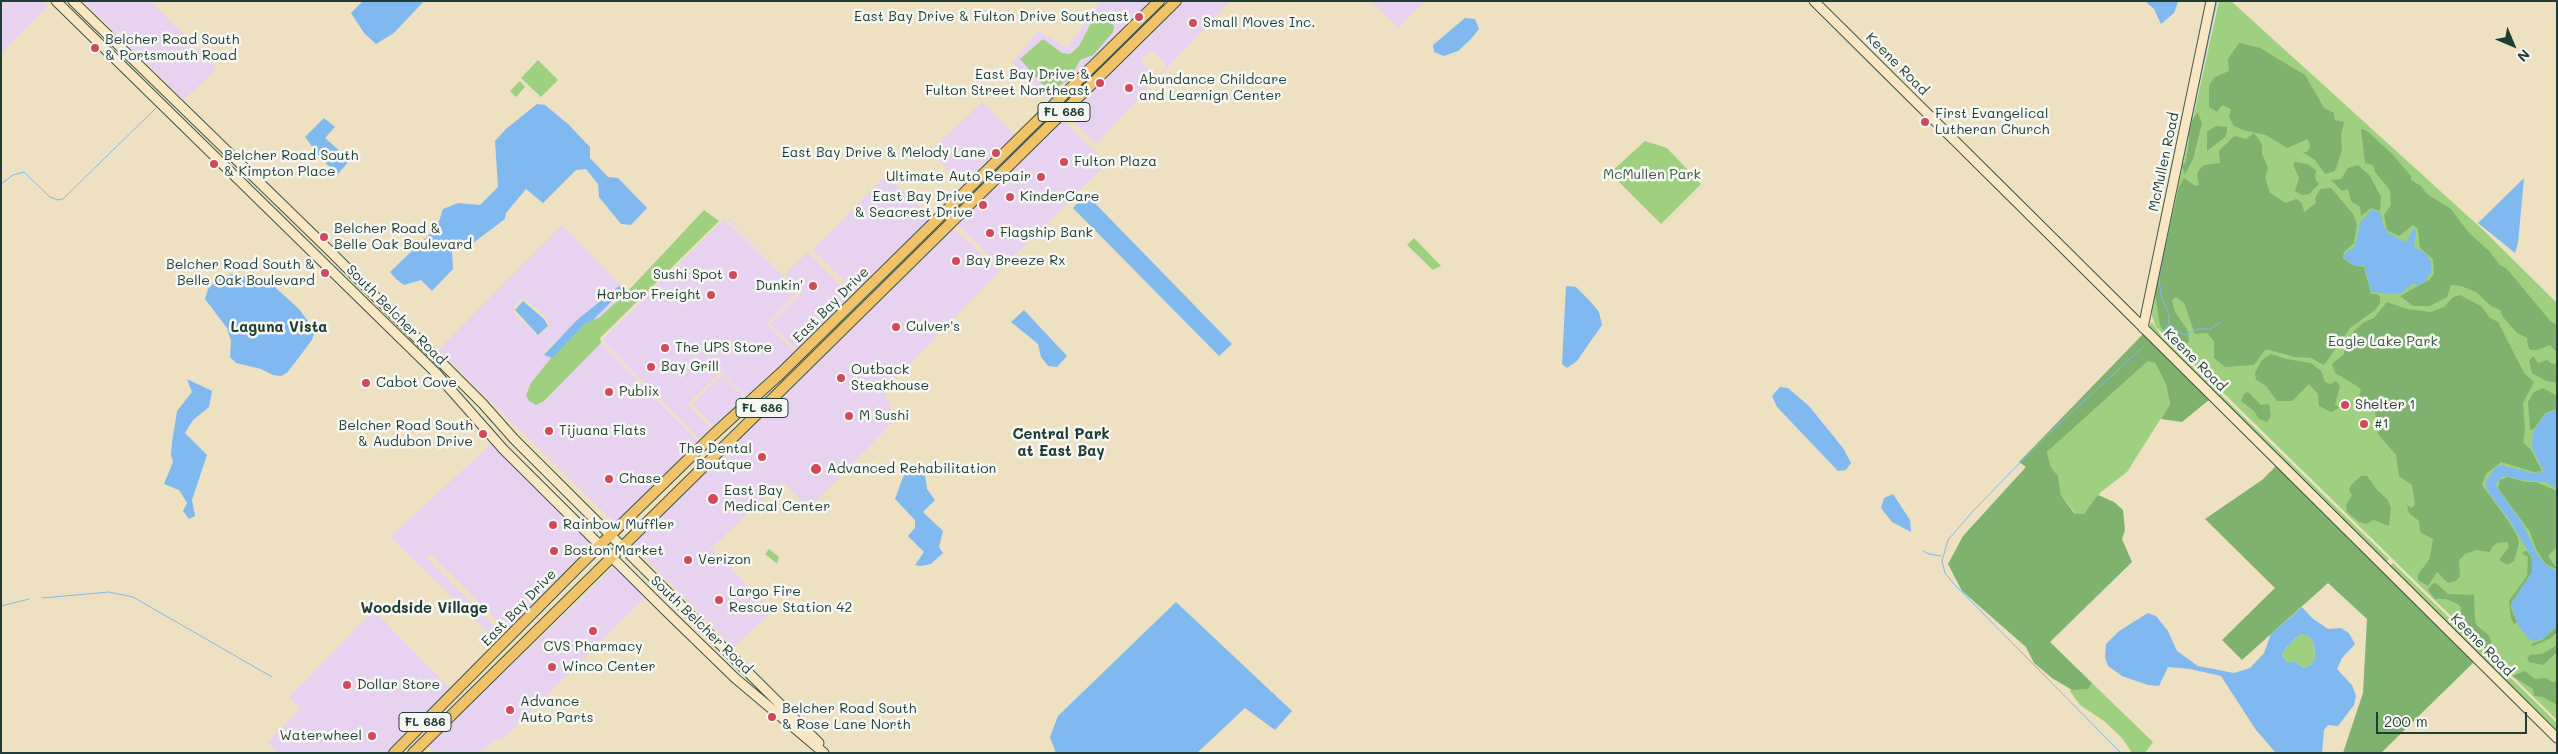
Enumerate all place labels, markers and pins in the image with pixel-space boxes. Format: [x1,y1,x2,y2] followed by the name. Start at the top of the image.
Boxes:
[854,9,1129,25] place label: East Bay Drive & Fulton Drive Southeast
[1133,11,1145,23] marker: East Bay Drive & Fulton Drive Southeast
[1203,15,1315,31] place label: Small Moves Inc.
[1187,17,1199,29] marker: Small Moves Inc.
[105,32,239,64] place label: Belcher Road South & Portsmouth Road
[89,42,101,54] marker: Belcher Road South & Portsmouth Road
[925,67,1090,100] place label: East Bay Drive & Fulton Street Northeast
[1139,72,1287,104] place label: Abundance Childcare and Learnign Center
[1094,77,1106,89] marker: East Bay Drive & Fulton Street Northeast
[1123,82,1135,94] marker: Abundance Childcare and Learnign Center
[1935,106,2049,138] place label: First Evangelical Lutheran Church
[1919,116,1931,128] marker: First Evangelical Lutheran Church
[782,145,986,161] place label: East Bay Drive & Melody Lane
[990,147,1002,159] marker: East Bay Drive & Melody Lane
[224,148,358,180] place label: Belcher Road South & Kimpton Place
[1074,154,1157,170] place label: Fulton Plaza
[1058,156,1070,168] marker: Fulton Plaza
[208,158,220,170] marker: Belcher Road South & Kimpton Place
[886,169,1031,185] place label: Ultimate Auto Repair
[1035,171,1047,183] marker: Ultimate Auto Repair
[855,189,973,222] place label: East Bay Drive & Seacrest Drive
[1020,189,1100,205] place label: KinderCare
[1004,191,1016,203] marker: KinderCare
[977,199,989,211] marker: East Bay Drive & Seacrest Drive
[334,221,472,253] place label: Belcher Road & Belle Oak Boulevard
[1000,225,1093,241] place label: Flagship Bank
[984,227,996,239] marker: Flagship Bank
[318,231,330,243] marker: Belcher Road & Belle Oak Boulevard
[966,253,1065,269] place label: Bay Breeze Rx
[950,255,962,267] marker: Bay Breeze Rx
[166,257,315,290] place label: Belcher Road South & Belle Oak Boulevard
[319,267,331,279] marker: Belcher Road South & Belle Oak Boulevard
[653,267,723,283] place label: Sushi Spot
[727,269,739,281] marker: Sushi Spot
[755,278,803,294] place label: Dunkin'
[807,280,819,292] marker: Dunkin'
[597,287,701,303] place label: Harbor Freight
[705,289,717,301] marker: Harbor Freight
[906,319,960,335] place label: Culver's
[890,321,902,333] marker: Culver's
[675,340,772,356] place label: The UPS Store
[659,342,671,354] marker: The UPS Store
[661,359,719,375] place label: Bay Grill
[645,361,657,373] marker: Bay Grill
[851,362,929,394] place label: Outback Steakhouse
[835,372,847,384] marker: Outback Steakhouse
[376,375,457,391] place label: Cabot Cove
[360,377,372,389] marker: Cabot Cove
[619,384,659,400] place label: Publix
[603,386,615,398] marker: Publix
[2355,397,2416,413] place label: Shelter 1
[2339,399,2351,411] marker: Shelter 1
[859,408,909,424] place label: M Sushi
[843,410,855,422] marker: M Sushi
[2374,416,2389,432] place label: #1
[339,418,473,451] place label: Belcher Road South & Audubon Drive
[2358,418,2370,430] marker: #1
[559,423,646,439] place label: Tijuana Flats
[543,425,555,437] marker: Tijuana Flats
[477,428,489,440] marker: Belcher Road South & Audubon Drive
[679,441,752,474] place label: The Dental Boutque
[756,451,768,463] marker: The Dental Boutque
[827,461,996,477] place label: Advanced Rehabilitation
[809,462,823,476] marker: Advanced Rehabilitation
[619,471,661,487] place label: Chase
[603,473,615,485] marker: Chase
[724,483,830,516] place label: East Bay Medical Center
[706,492,720,506] marker: East Bay Medical Center
[563,517,674,533] place label: Rainbow Muffler
[547,519,559,531] marker: Rainbow Muffler
[564,543,664,559] place label: Boston Market
[548,545,560,557] marker: Boston Market
[698,552,751,568] place label: Verizon
[682,554,694,566] marker: Verizon
[729,584,852,616] place label: Largo Fire Rescue Station 42
[713,594,725,606] marker: Largo Fire Rescue Station 42
[587,625,599,637] marker: CVS Pharmacy
[544,639,642,655] place label: CVS Pharmacy
[562,659,656,675] place label: Winco Center
[546,661,558,673] marker: Winco Center
[357,677,440,693] place label: Dollar Store
[341,679,353,691] marker: Dollar Store
[520,694,594,726] place label: Advance Auto Parts
[782,701,916,734] place label: Belcher Road South & Rose Lane North
[504,704,516,716] marker: Advance Auto Parts
[766,711,778,723] marker: Belcher Road South & Rose Lane North
[280,728,362,744] place label: Waterwheel
[366,730,378,742] marker: Waterwheel

